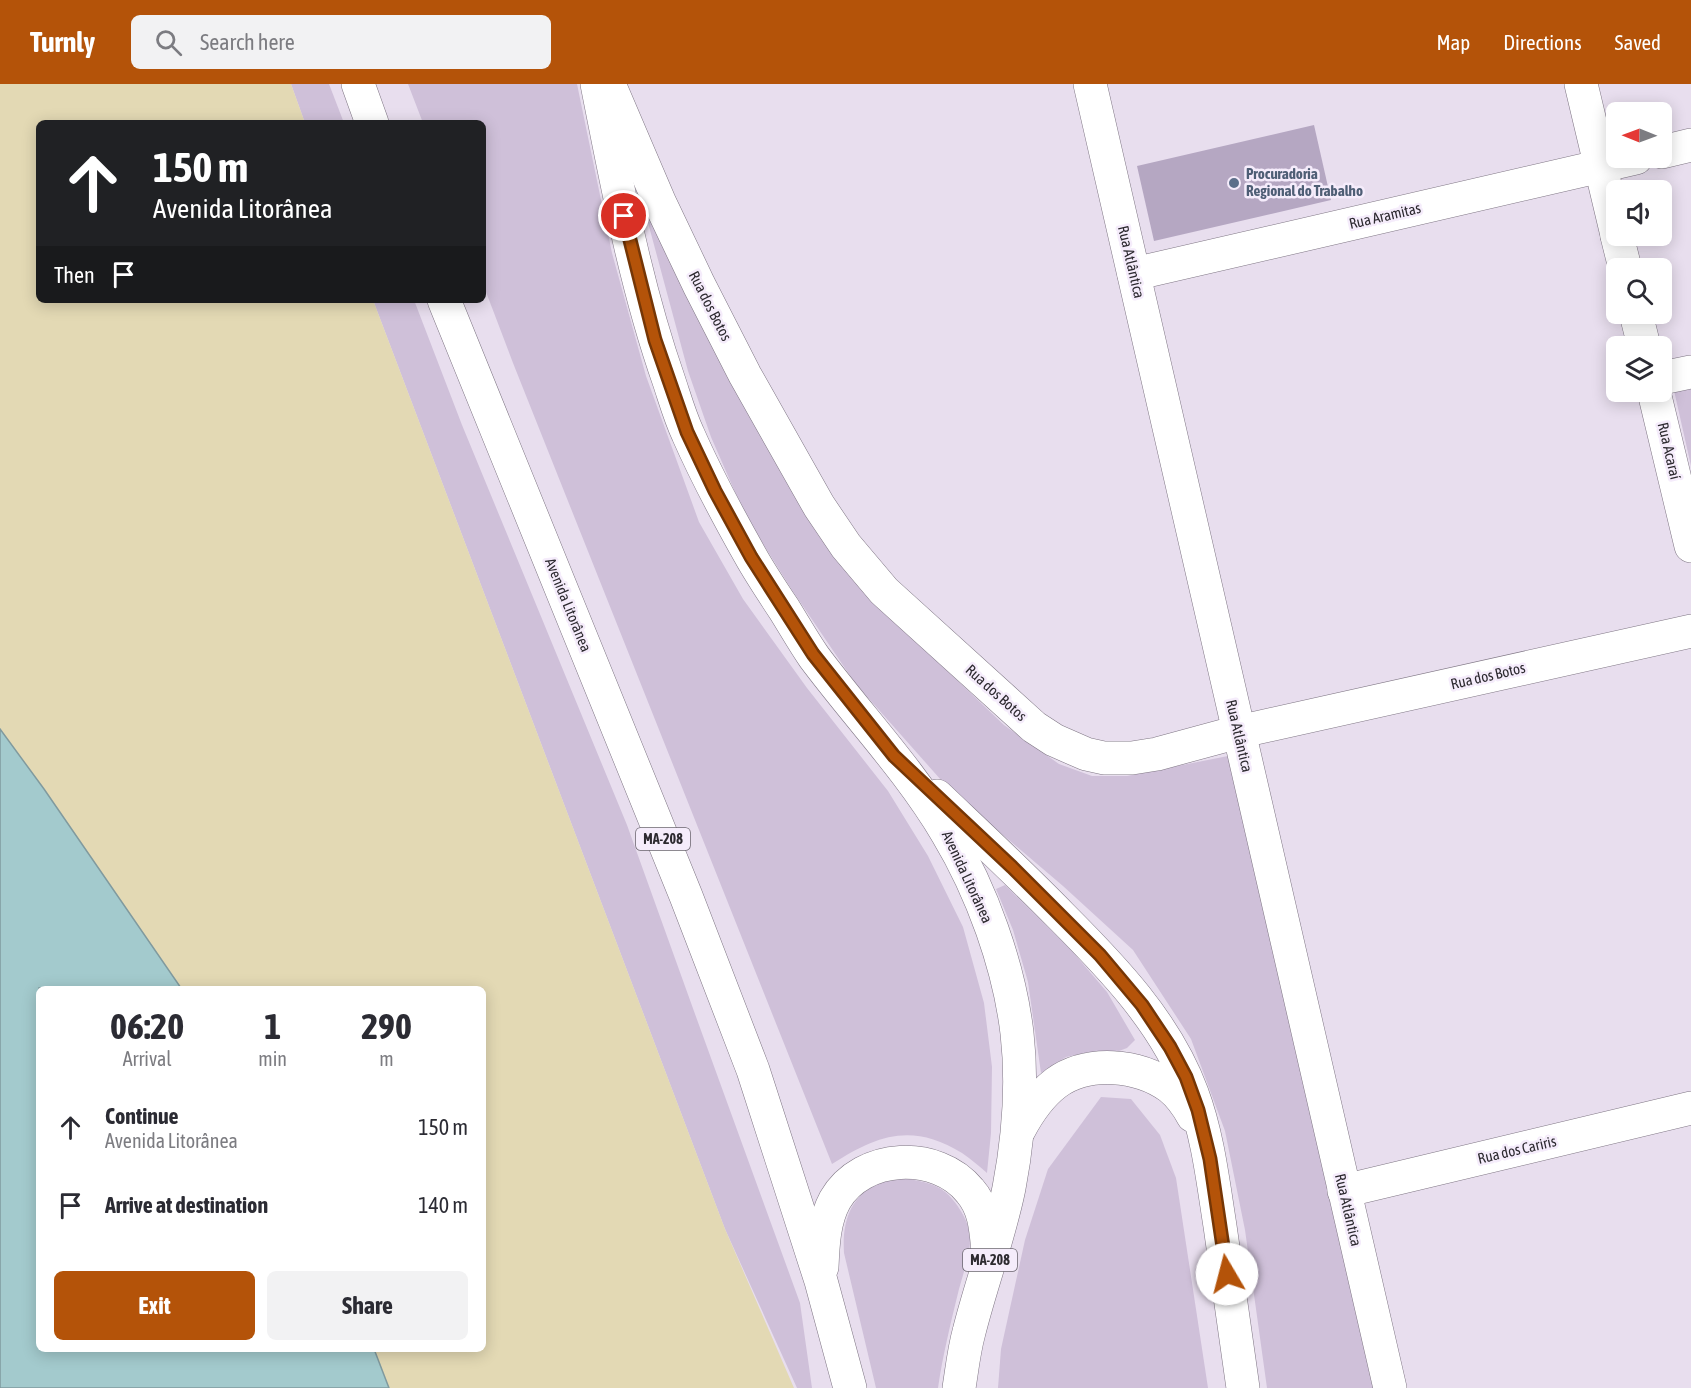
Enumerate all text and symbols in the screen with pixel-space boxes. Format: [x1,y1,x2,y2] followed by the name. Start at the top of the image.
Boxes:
[131,15,551,69] search box
[30,26,95,58] text: Turnly
[152,26,185,59] icon: search
[200,29,295,55] text: Search here
[1436,30,1470,54] text: Map
[1503,30,1582,54] text: Directions
[1615,30,1661,54] text: Saved
[1606,102,1672,168] north arrow
[1606,102,1672,402] map controls
[153,143,248,191] text: 150 m
[54,144,132,222] icon: ahead
[1246,165,1363,199] place label: Procuradoria Regional do Trabalho
[1227,176,1241,190] marker: Procuradoria Regional do Trabalho
[1606,180,1672,246] button: sound
[598,190,649,241] pin
[153,193,332,224] text: Avenida Litorânea
[607,199,640,232] icon: arrive
[1347,199,1422,232] street label: Rua Aramitas
[1115,224,1148,300] street label: Rua Atlântica
[107,258,140,291] icon: arrive
[1606,258,1672,324] button: search
[54,262,95,288] text: Then
[686,268,735,343] street label: Rua dos Botos
[1606,336,1672,402] button: layers
[1655,421,1684,482] street label: Rua Acaraí
[542,555,595,654] street label: Avenida Litorânea
[1449,659,1527,692] street label: Rua dos Botos
[962,661,1030,724] street label: Rua dos Botos
[1223,698,1256,774] street label: Rua Atlântica
[636,828,690,850] road number: MA-208
[939,828,996,926] street label: Avenida Litorânea
[110,1005,184,1047] text: 06:20
[264,1005,281,1047] text: 1
[361,1005,412,1047] text: 290
[123,1047,172,1070] text: Arrival
[258,1047,287,1070] text: min
[379,1047,394,1070] text: m
[105,1103,179,1129] text: Continue
[54,1111,87,1144] icon: ahead
[418,1114,468,1140] text: 150 m
[105,1129,238,1152] text: Avenida Litorânea
[1476,1132,1558,1167] street label: Rua dos Cariris
[1332,1172,1365,1248] street label: Rua Atlântica
[54,1189,87,1222] icon: arrive
[105,1192,268,1218] text: Arrive at destination
[418,1192,468,1218] text: 140 m
[1195,1242,1259,1306] position arrow
[963,1249,1017,1271] road number: MA-208
[54,1271,255,1340] button: Exit
[267,1271,468,1340] button: Share

